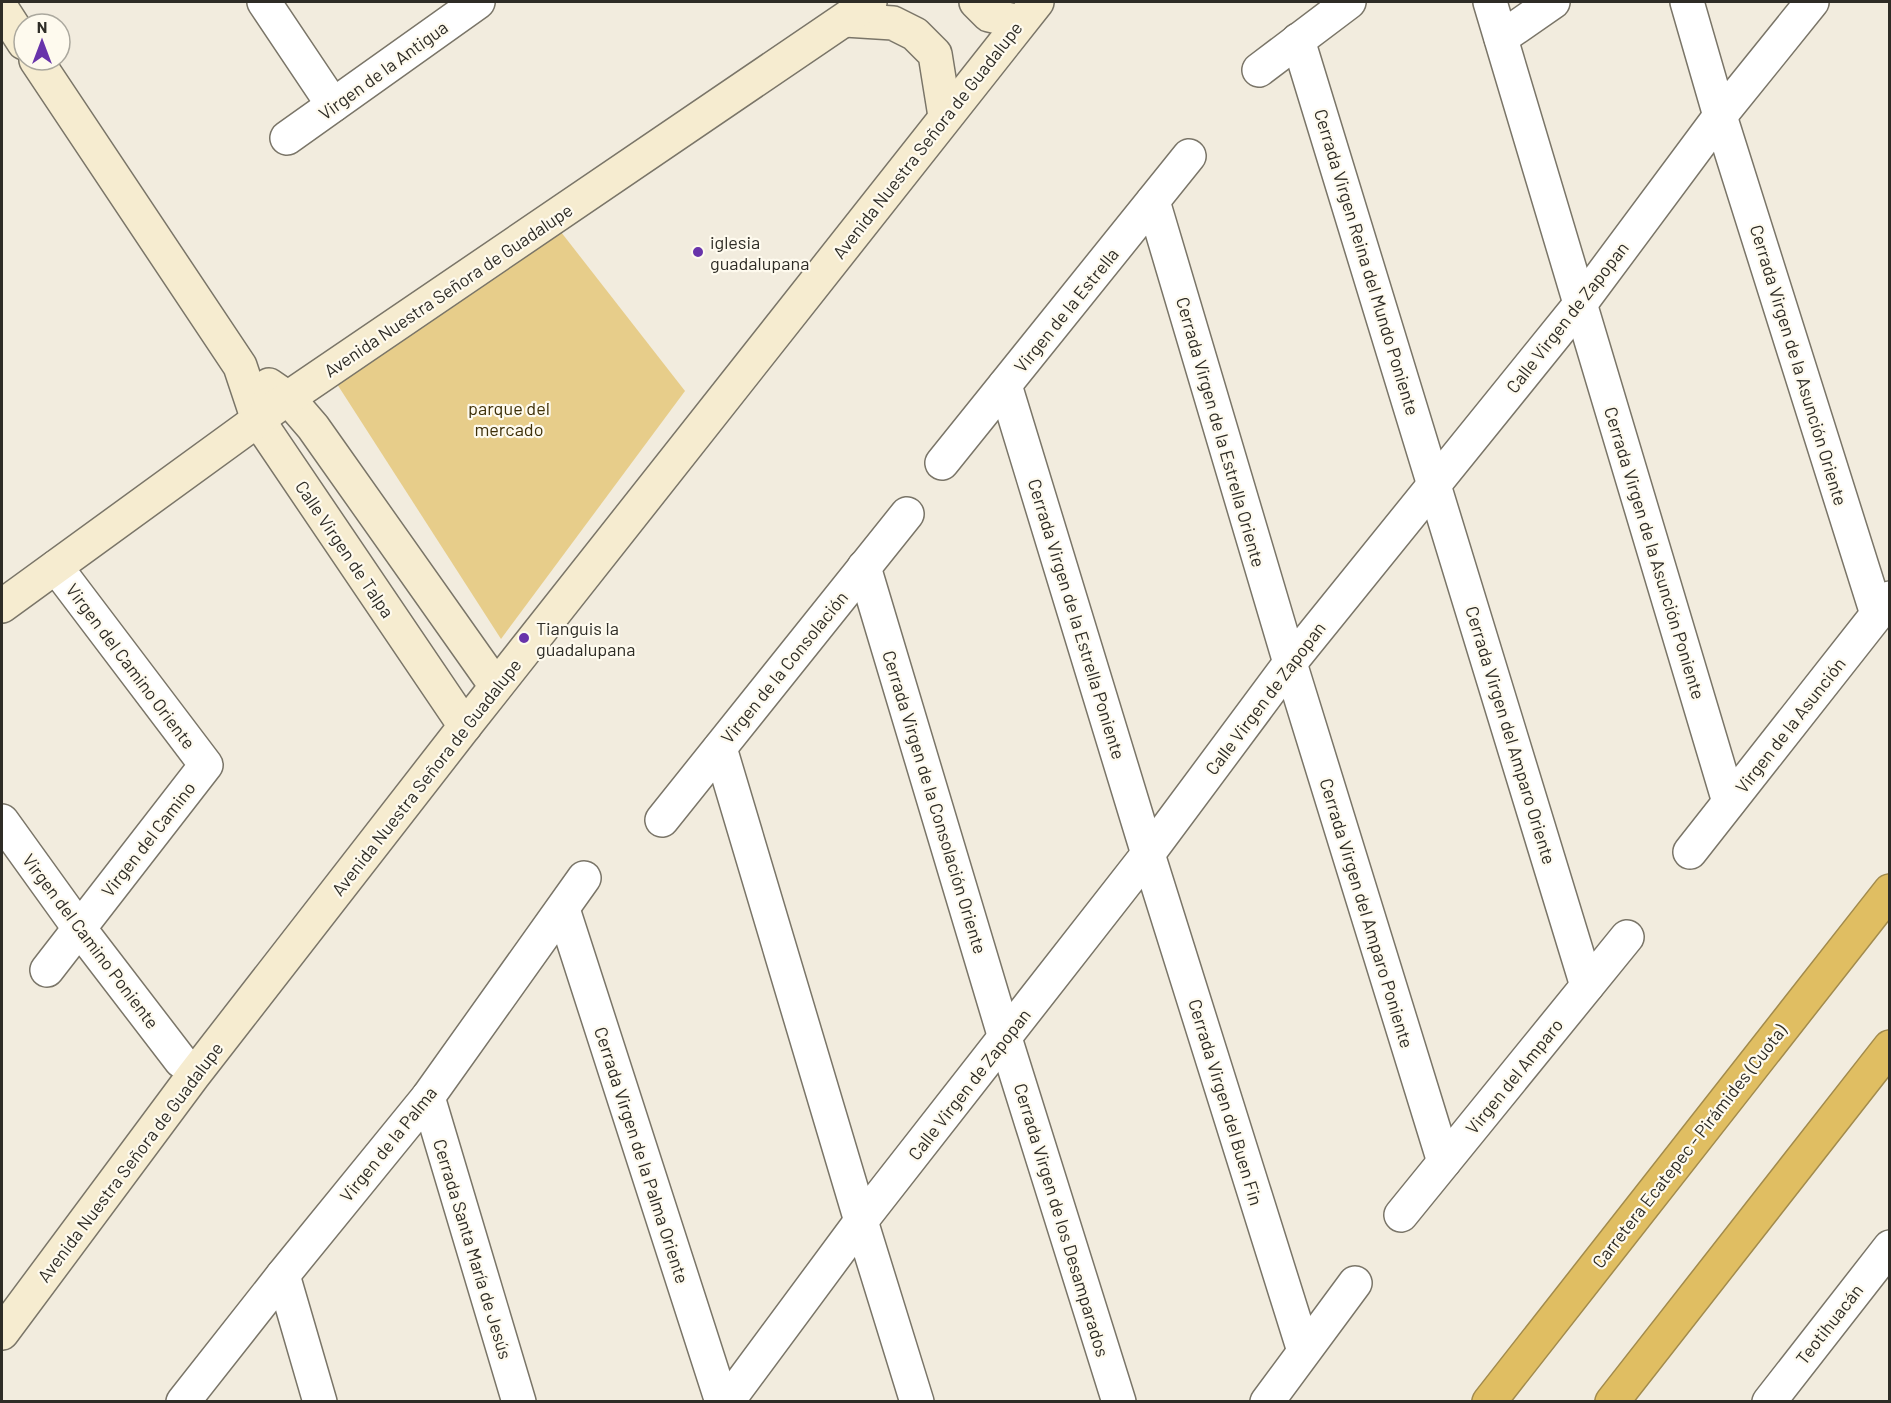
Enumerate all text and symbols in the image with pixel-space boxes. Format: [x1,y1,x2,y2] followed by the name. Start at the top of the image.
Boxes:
[12,12,72,72] north arrow
[314,16,452,124] street label: Virgen de la Antigua
[37,17,47,36] text: N
[828,17,1026,263] street label: Avenida Nuestra Señora de Guadalupe
[1310,106,1424,418] street label: Cerrada Virgen Reina del Mundo Poniente
[320,198,576,382] street label: Avenida Nuestra Señora de Guadalupe
[1746,222,1852,508] street label: Cerrada Virgen de la Asunción Oriente
[710,231,809,274] place label: iglesia guadalupana
[1501,237,1633,397] street label: Calle Virgen de Zapopan
[1009,243,1123,377] street label: Virgen de la Estrella
[691,245,705,259] marker: iglesia guadalupana
[1172,294,1270,570] street label: Cerrada Virgen de la Estrella Oriente
[468,397,550,440] park label: parque del mercado
[1600,404,1710,702] street label: Cerrada Virgen de la Asunción Poniente
[291,476,399,622] street label: Calle Virgen de Talpa
[1024,476,1130,762] street label: Cerrada Virgen de la Estrella Poniente
[62,579,200,753] street label: Virgen del Camino Oriente
[716,586,852,748] street label: Virgen de la Consolación
[1461,603,1561,867] street label: Cerrada Virgen del Amparo Oriente
[536,617,635,660] place label: Tianguis la guadalupana
[1200,617,1330,779] street label: Calle Virgen de Zapopan
[517,631,531,645] marker: Tianguis la guadalupana
[878,648,992,956] street label: Cerrada Virgen de la Consolación Oriente
[1730,653,1850,797] street label: Virgen de la Asunción
[327,654,525,900] street label: Avenida Nuestra Señora de Guadalupe
[1315,775,1419,1051] street label: Cerrada Virgen del Amparo Poniente
[96,777,200,901] street label: Virgen del Camino
[18,849,164,1033] street label: Virgen del Camino Poniente
[1184,996,1268,1208] street label: Cerrada Virgen del Buen Fin
[903,1004,1035,1164] street label: Calle Virgen de Zapopan
[1461,1014,1567,1138] street label: Virgen del Amparo
[1587,1019,1791,1272] street label: Carretera Ecatepec - Pirámides (Cuota)
[590,1024,694,1286] street label: Cerrada Virgen de la Palma Oriente
[32,1038,228,1286] street label: Avenida Nuestra Señora de Guadalupe
[1010,1080,1114,1360] street label: Cerrada Virgen de los Desamparados
[335,1082,441,1206] street label: Virgen de la Palma
[429,1136,517,1362] street label: Cerrada Santa María de Jesús
[1791,1279,1867,1369] street label: Teotihuacán

